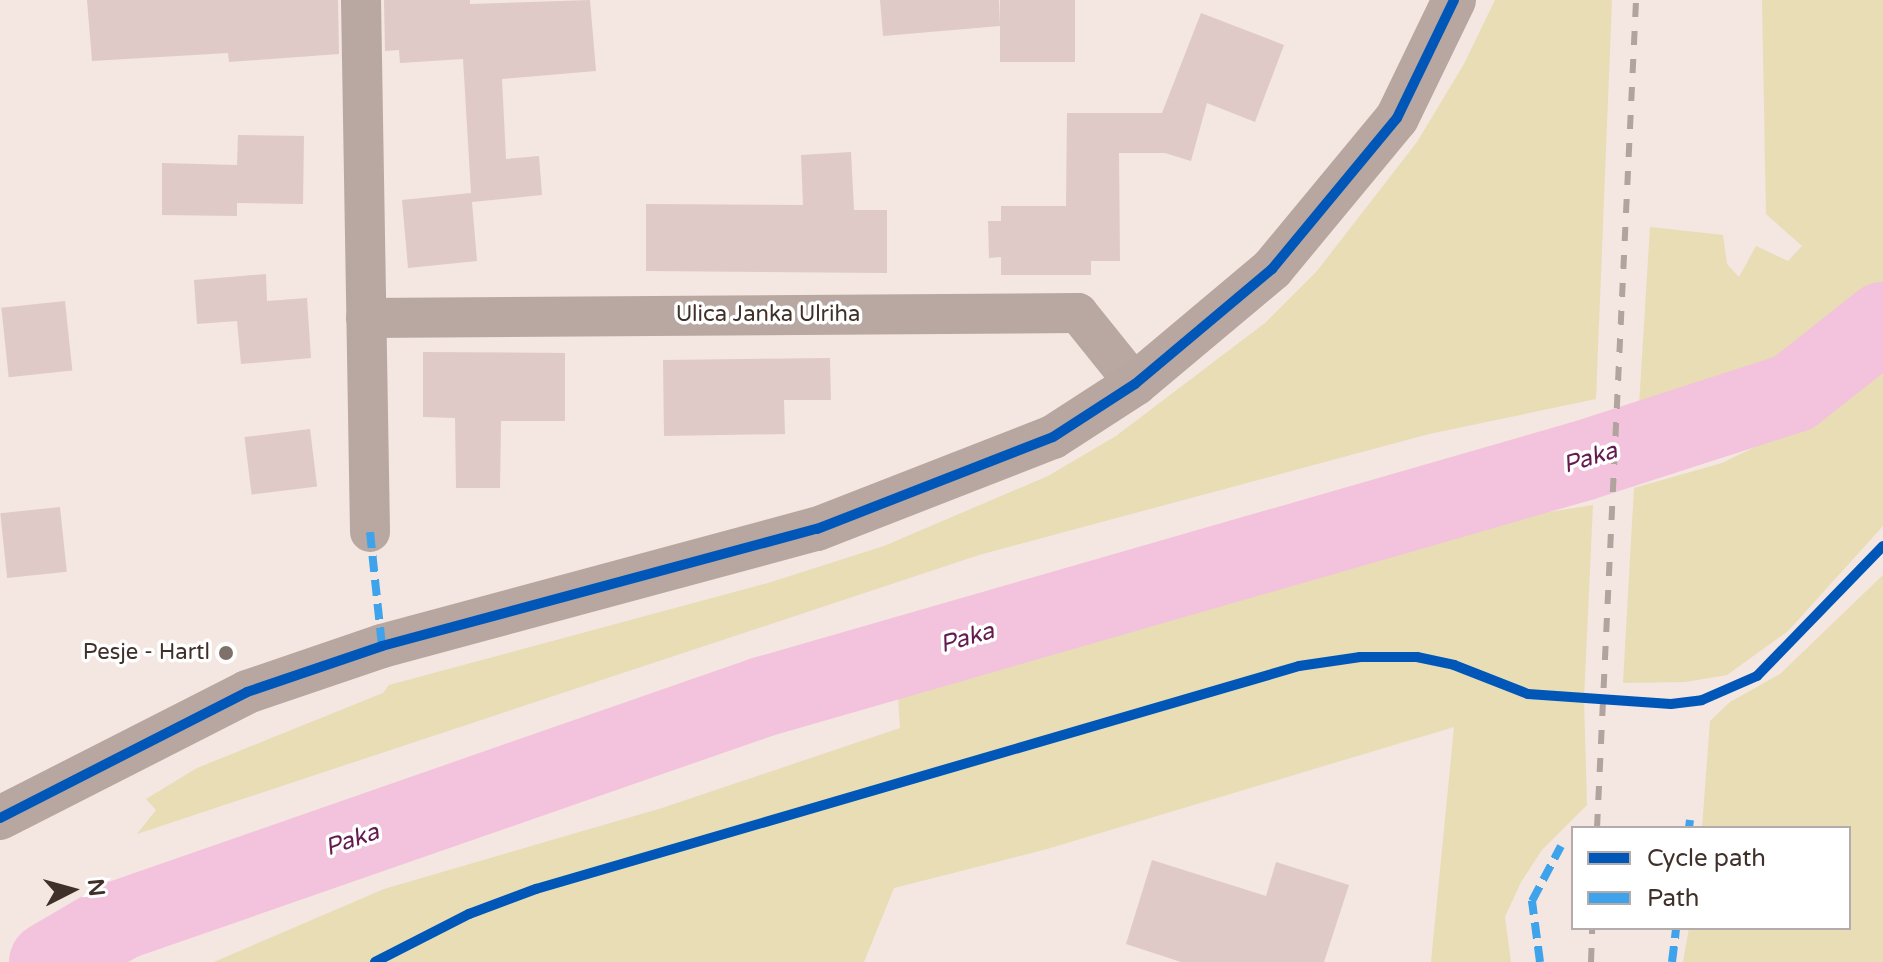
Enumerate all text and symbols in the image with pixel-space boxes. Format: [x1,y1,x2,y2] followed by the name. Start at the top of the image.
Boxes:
[676,302,860,328] street label: Ulica Janka Ulriha
[1559,436,1621,480] water label: Paka
[936,617,998,659] water label: Paka
[83,640,210,666] place label: Pesje - Hartl
[217,644,235,662] marker: Pesje - Hartl
[321,817,383,863] water label: Paka
[1571,826,1851,930] legend
[1647,844,1766,873] text: Cycle path
[32,850,112,930] north arrow
[82,877,110,898] text: N
[1647,884,1700,913] text: Path

